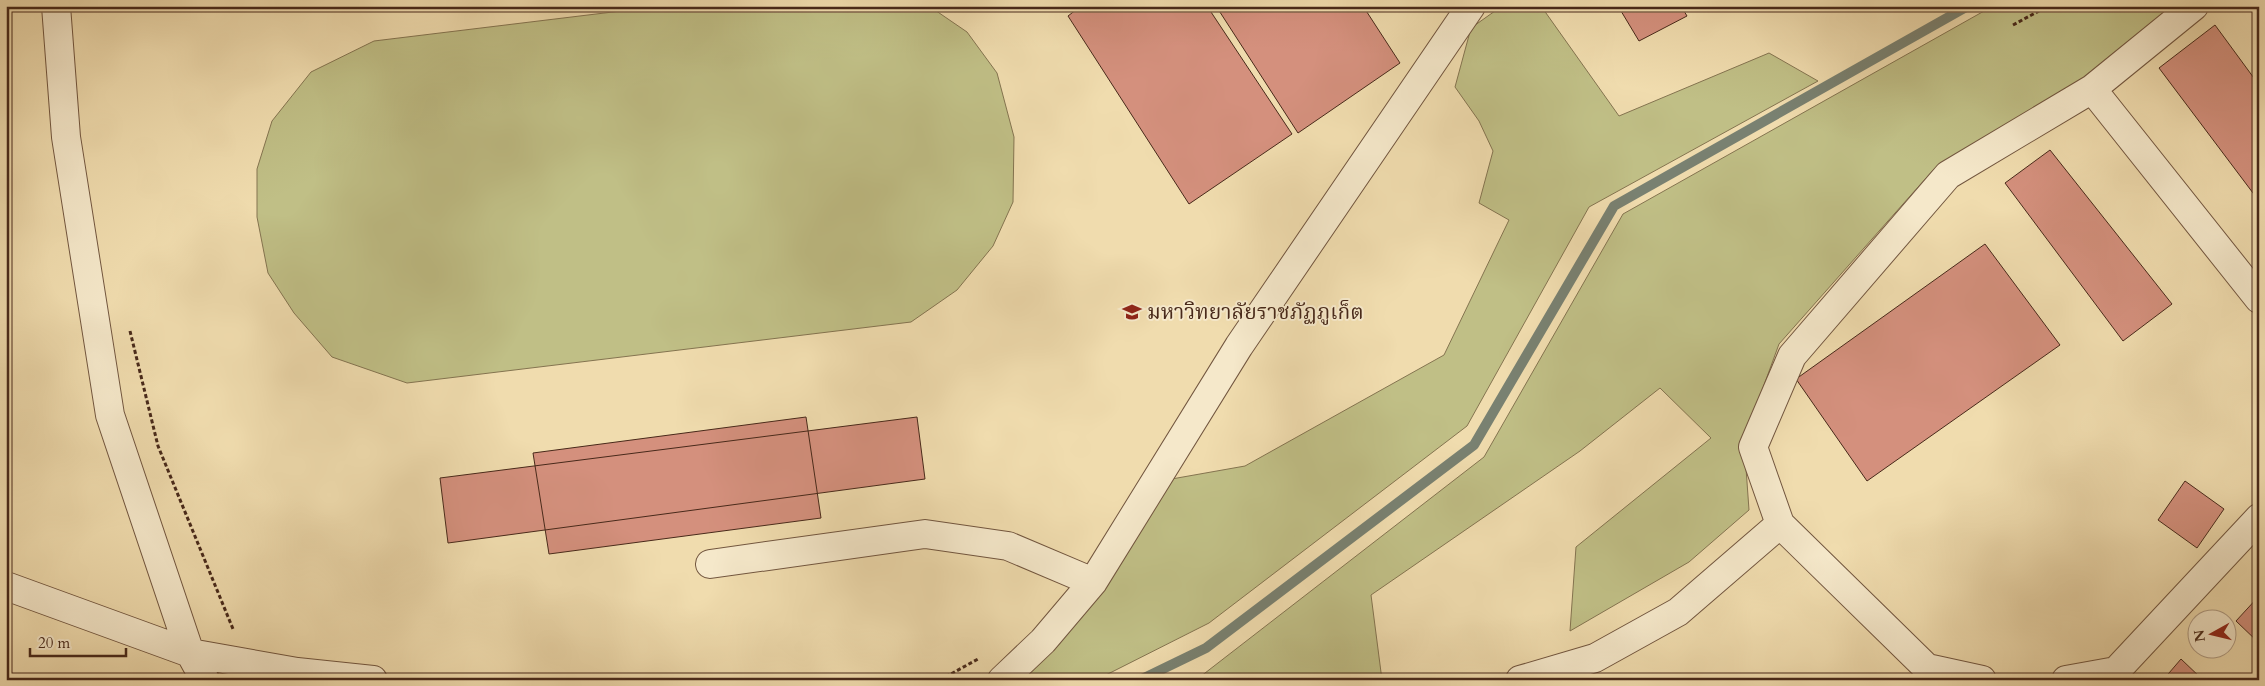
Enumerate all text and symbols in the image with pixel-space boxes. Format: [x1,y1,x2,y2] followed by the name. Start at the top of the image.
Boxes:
[1147,298,1364,327] place label: มหาวิทยาลัยราชภัฏภูเก็ต
[1121,301,1143,323] school or university icon: มหาวิทยาลัยราชภัฏภูเก็ต
[2188,608,2238,658] north arrow
[30,626,126,658] scale bar
[2189,628,2210,643] text: N
[38,633,70,653] text: 20 m

